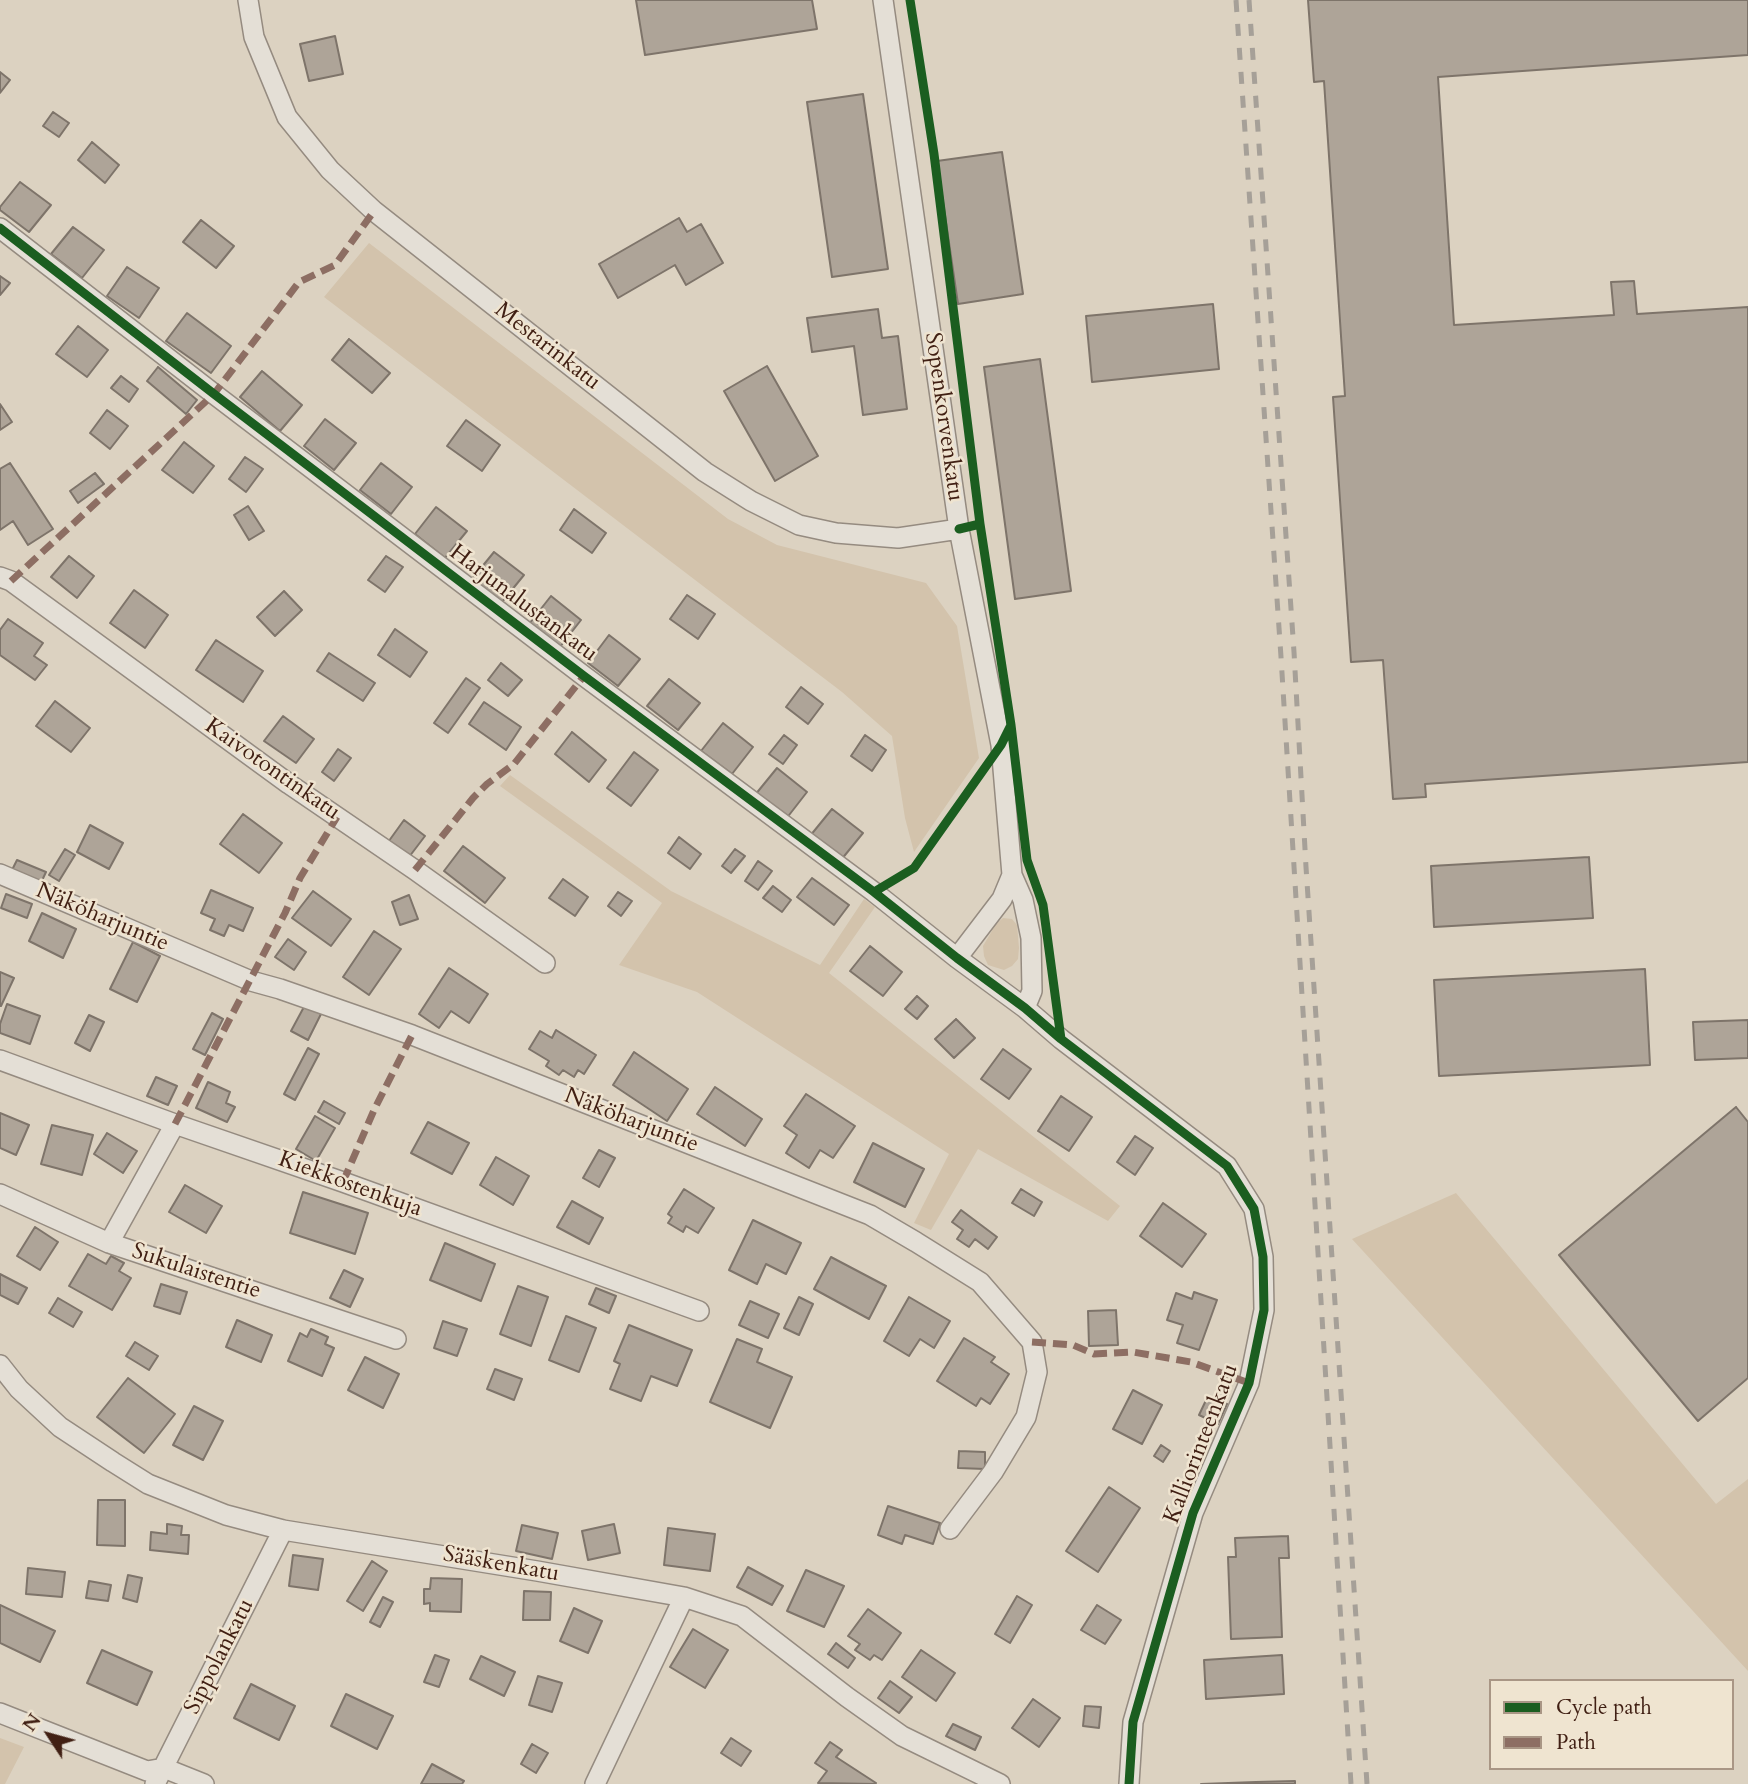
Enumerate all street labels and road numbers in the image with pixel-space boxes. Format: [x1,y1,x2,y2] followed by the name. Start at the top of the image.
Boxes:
[488,297,606,397] street label: Mestarinkatu
[917,331,969,503] street label: Sopenkorvenkatu
[444,539,602,669] street label: Harjunalustankatu
[199,713,345,827] street label: Kaivotontinkatu
[31,878,173,958] street label: Näköharjuntie
[560,1083,702,1159] street label: Näköharjuntie
[274,1146,426,1224] street label: Kiekkostenkuja
[128,1238,264,1306] street label: Sukulaistentie
[1159,1360,1245,1528] street label: Kalliorinteenkatu
[441,1541,561,1589] street label: Sääskenkatu
[179,1595,261,1719] street label: Sippolankatu

